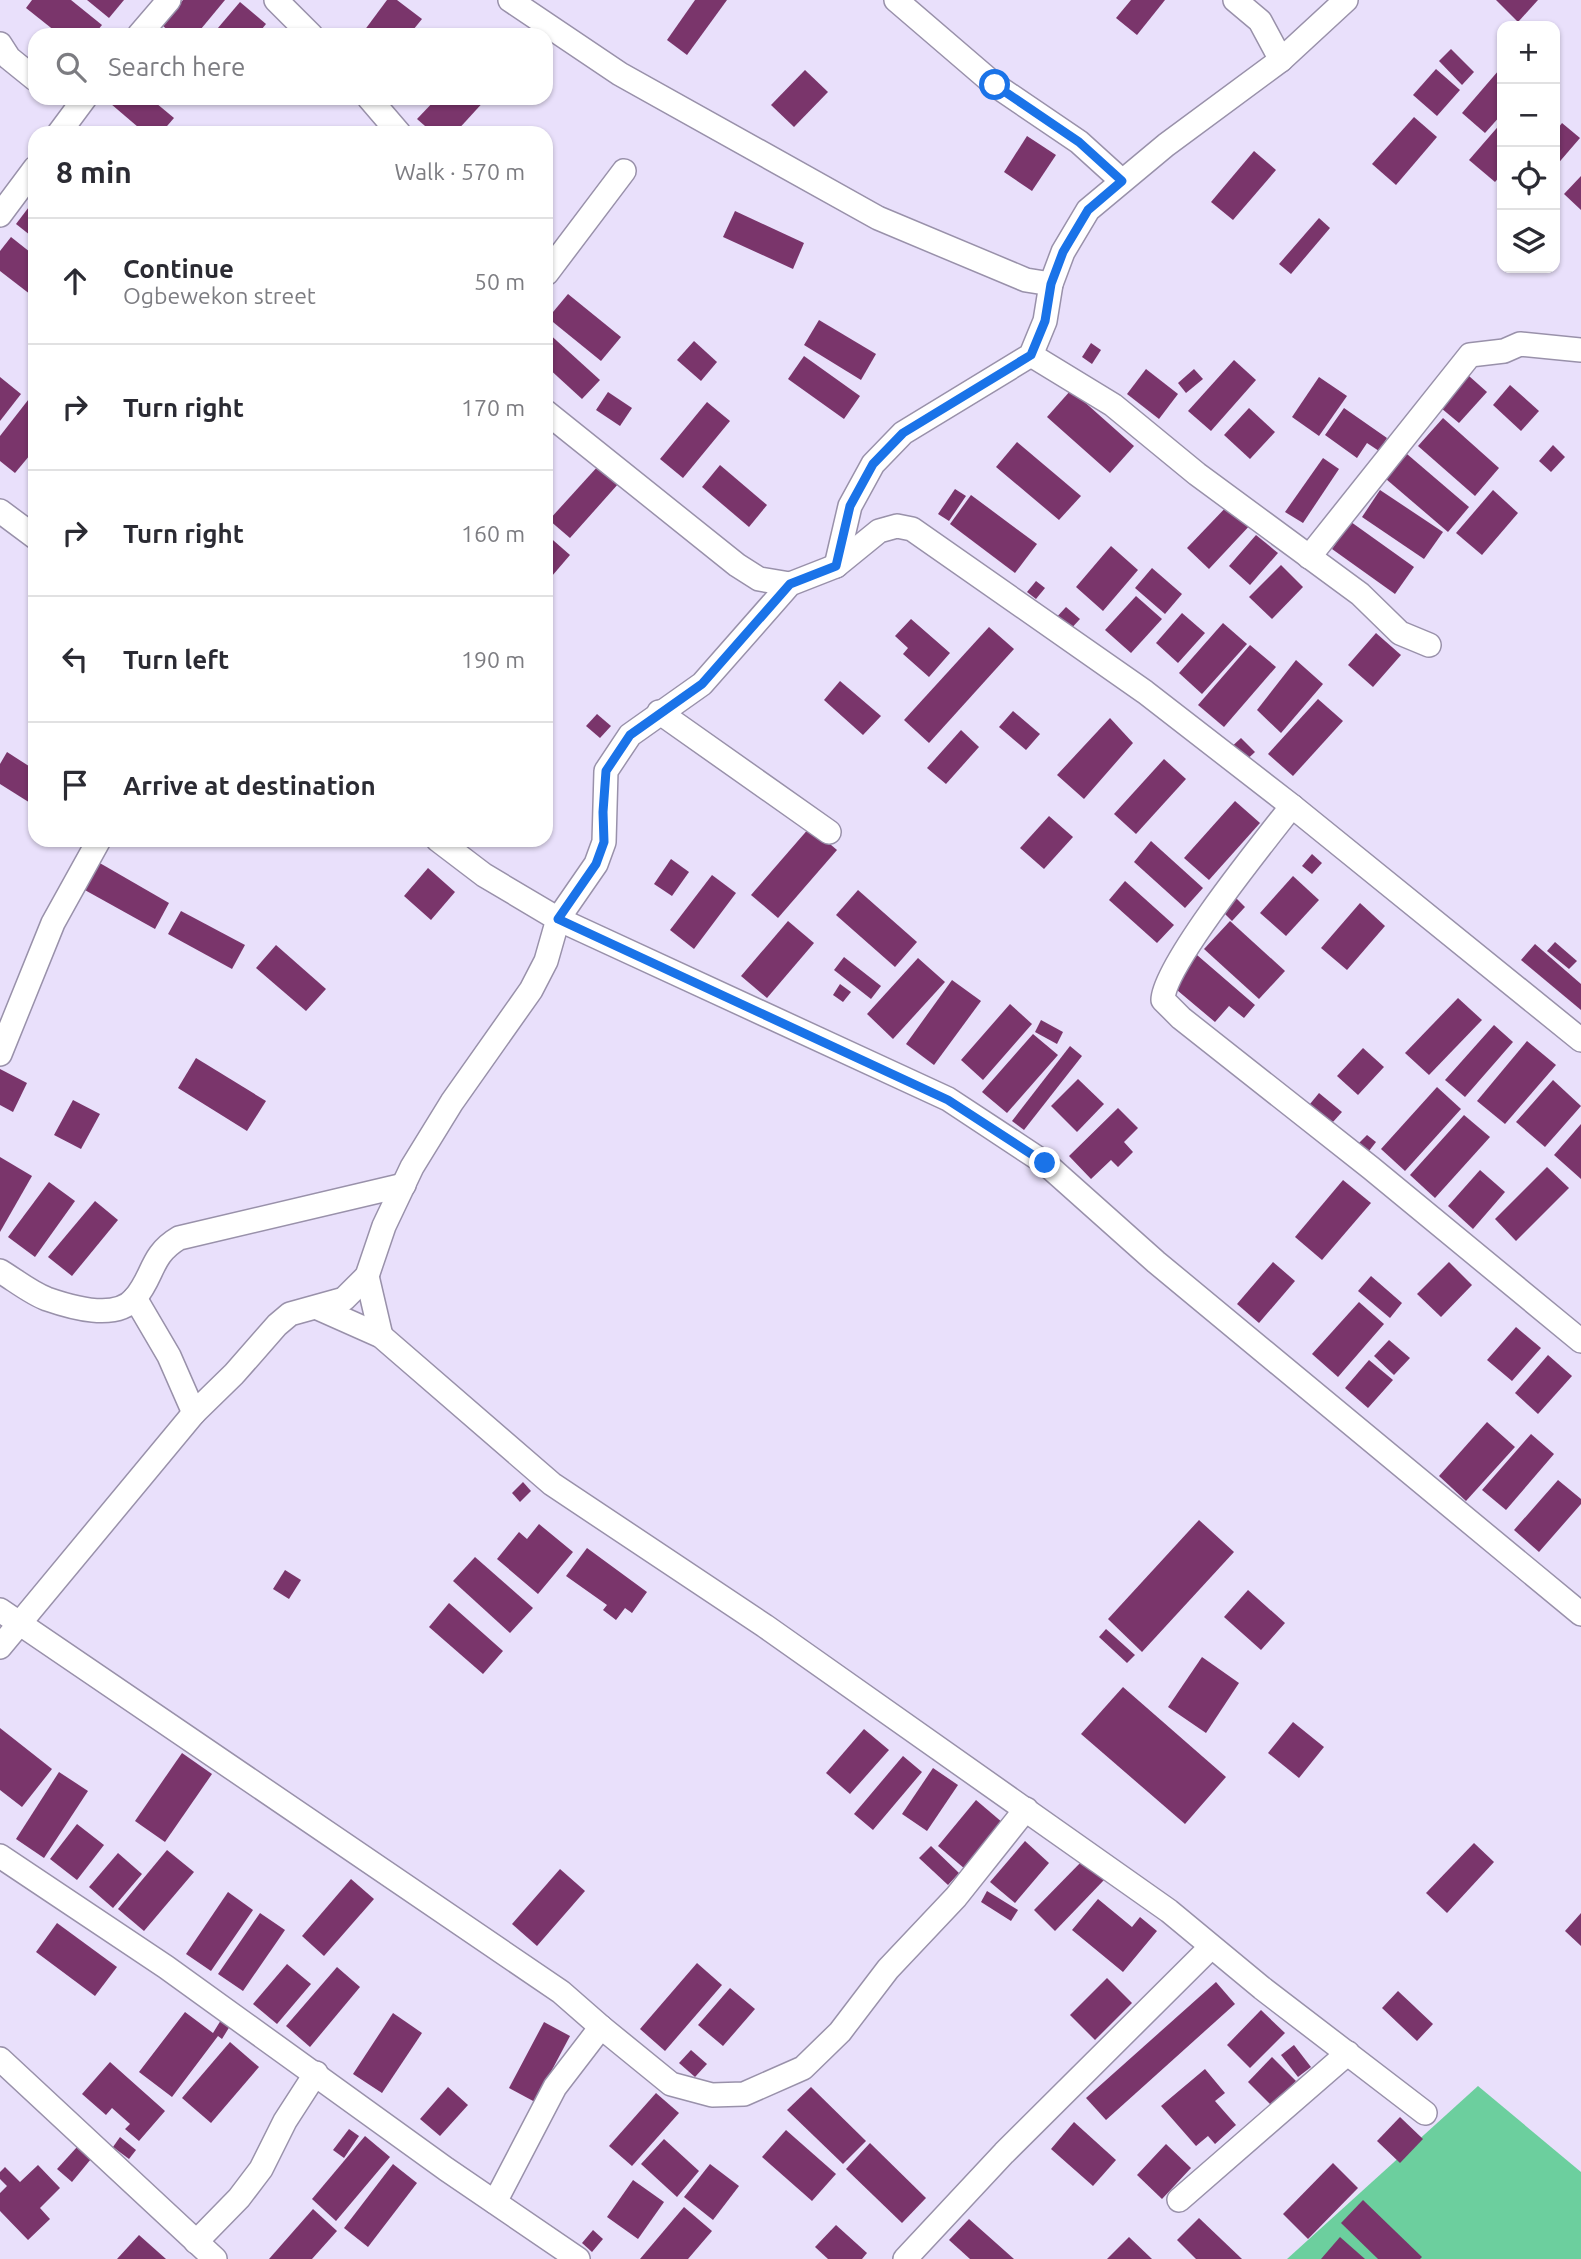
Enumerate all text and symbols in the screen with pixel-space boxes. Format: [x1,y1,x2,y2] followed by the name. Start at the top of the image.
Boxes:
[1497,21,1560,273] map controls
[1497,21,1560,84] button: +
[28,28,553,105] search box
[52,48,90,86] icon: search
[108,52,245,81] text: Search here
[979,69,1010,100] route start
[1497,84,1560,147] button: −
[1497,147,1560,210] button: locate
[56,155,132,189] text: 8 min
[394,159,525,184] text: Walk · 570 m
[1497,210,1560,273] button: layers
[123,254,234,283] text: Continue
[56,262,94,300] icon: ahead
[474,269,525,294] text: 50 m
[123,283,316,308] text: Ogbewekon street
[56,388,94,426] icon: right
[123,393,244,422] text: Turn right
[461,395,525,420] text: 170 m
[56,514,94,552] icon: right
[123,519,244,548] text: Turn right
[461,521,525,546] text: 160 m
[56,640,94,678] icon: left
[123,645,229,674] text: Turn left
[461,647,525,672] text: 190 m
[56,766,94,804] icon: arrive
[123,771,376,800] text: Arrive at destination
[1029,1147,1060,1178] route end

